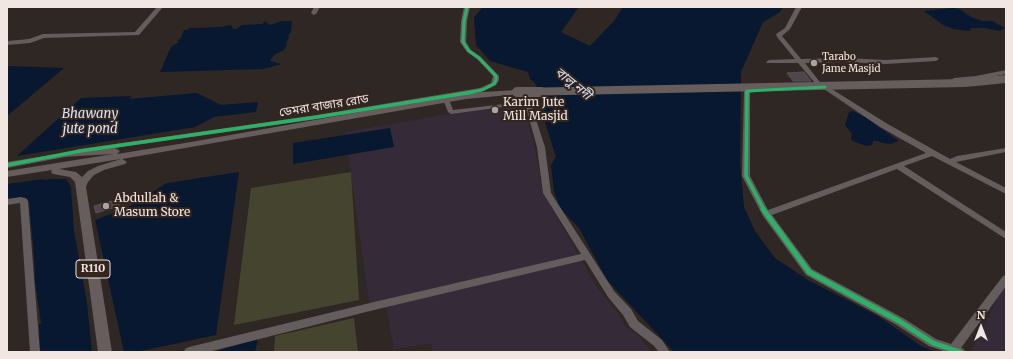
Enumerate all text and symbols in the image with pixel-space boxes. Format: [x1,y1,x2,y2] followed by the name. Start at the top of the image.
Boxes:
[822,51,881,74] place label: Tarabo Jame Masjid
[809,58,819,68] marker: Tarabo Jame Masjid
[552,65,594,103] water label: বালু নদী
[278,92,370,120] street label: ডেমরা বাজার রোড
[503,96,568,124] place label: Karim Jute Mill Masjid
[490,105,500,115] marker: Karim Jute Mill Masjid
[62,106,118,137] water label: Bhawany jute pond
[114,192,190,220] place label: Abdullah & Masum Store
[101,201,111,211] marker: Abdullah & Masum Store
[76,260,110,278] road number: R110
[961,307,1001,347] north arrow
[977,308,985,322] text: N

